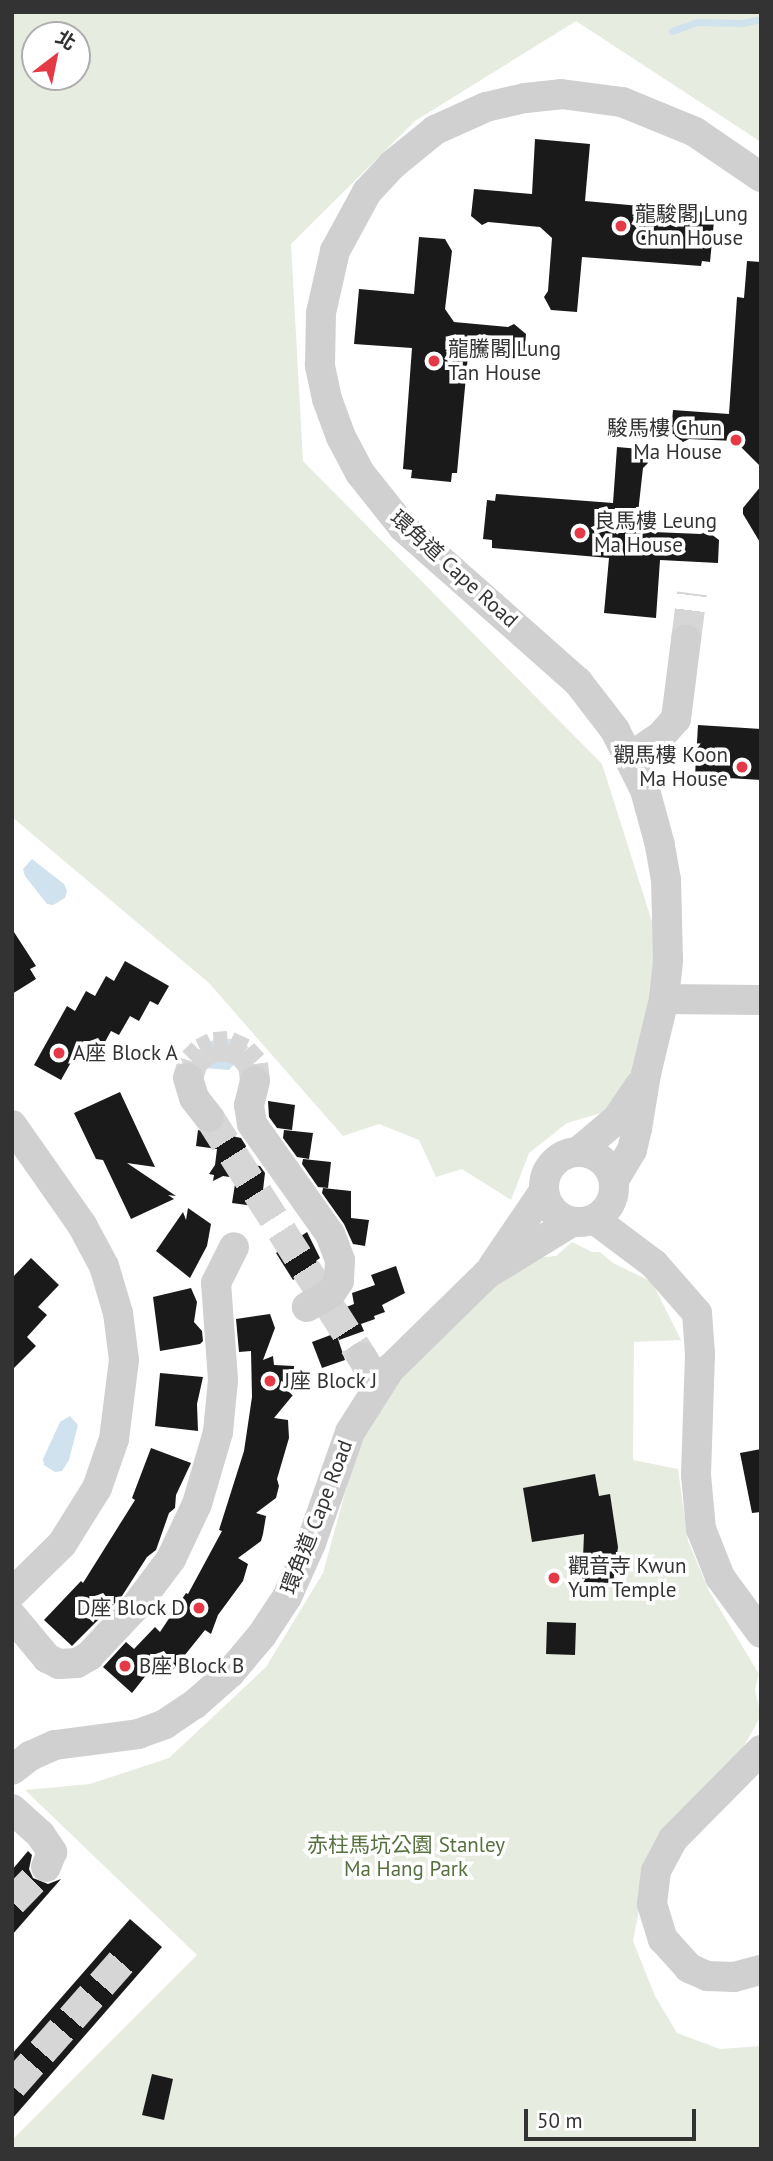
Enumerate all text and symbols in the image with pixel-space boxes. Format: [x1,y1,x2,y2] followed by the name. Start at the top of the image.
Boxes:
[21,21,91,91] north arrow
[52,25,80,55] text: 北
[635,201,748,251] place label: 龍駿閣 Lung Chun House
[613,218,629,234] marker: 龍駿閣 Lung Chun House
[448,336,561,386] place label: 龍騰閣 Lung Tan House
[426,353,442,369] marker: 龍騰閣 Lung Tan House
[607,415,722,465] place label: 駿馬樓 Chun Ma House
[728,432,744,448] marker: 駿馬樓 Chun Ma House
[385,505,523,633] street label: 環角道 Cape Road
[594,508,717,558] place label: 良馬樓 Leung Ma House
[572,525,588,541] marker: 良馬樓 Leung Ma House
[614,742,728,792] place label: 觀馬樓 Koon Ma House
[734,759,750,775] marker: 觀馬樓 Koon Ma House
[73,1040,179,1066] place label: A座 Block A
[51,1045,67,1061] marker: A座 Block A
[284,1368,378,1394] place label: J座 Block J
[262,1373,278,1389] marker: J座 Block J
[276,1437,358,1597] street label: 環角道 Cape Road
[568,1553,687,1603] place label: 觀音寺 Kwun Yum Temple
[546,1570,562,1586] marker: 觀音寺 Kwun Yum Temple
[76,1595,185,1621] place label: D座 Block D
[191,1600,207,1616] marker: D座 Block D
[139,1653,245,1679] place label: B座 Block B
[117,1658,133,1674] marker: B座 Block B
[307,1832,505,1882] park label: 赤柱馬坑公園 Stanley Ma Hang Park
[528,2094,700,2138] scale bar
[537,2107,583,2134] text: 50 m

